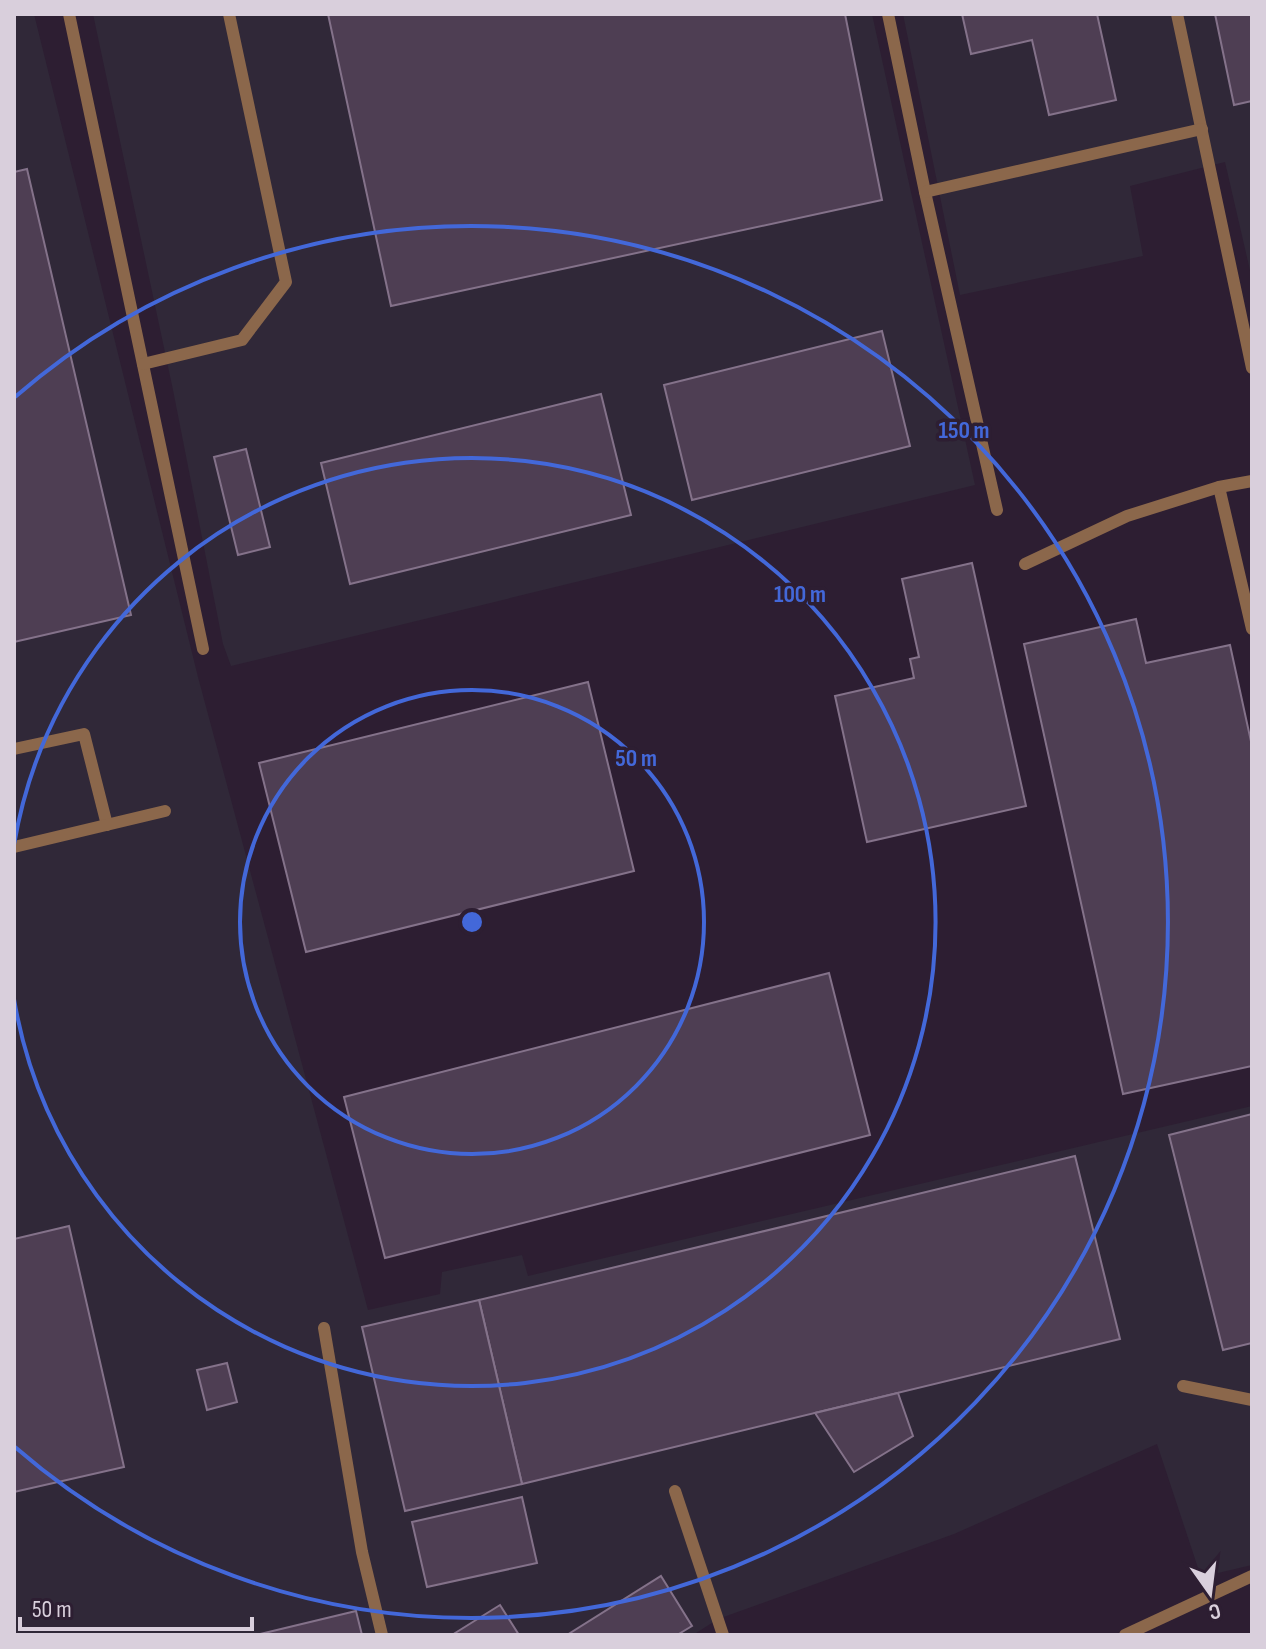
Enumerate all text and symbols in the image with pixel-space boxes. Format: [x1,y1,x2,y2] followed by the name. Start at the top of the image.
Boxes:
[938,416,990,445] text: 150 m
[774,580,826,609] text: 100 m
[615,744,657,773] text: 50 m
[458,908,486,936] centre of rings
[1170,1553,1250,1633] north arrow
[20,1581,252,1631] scale bar
[32,1595,72,1624] text: 50 m
[1206,1596,1223,1625] text: С

